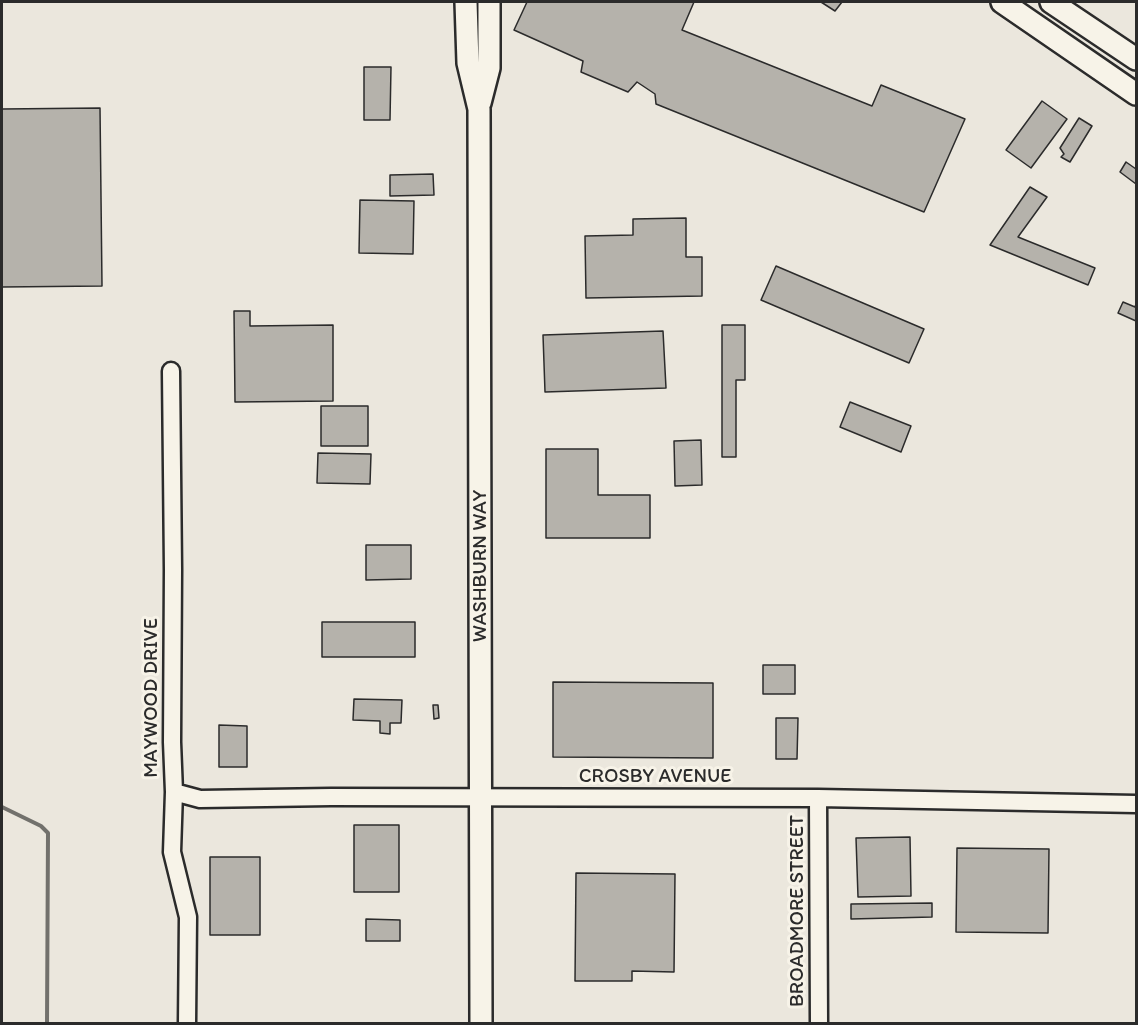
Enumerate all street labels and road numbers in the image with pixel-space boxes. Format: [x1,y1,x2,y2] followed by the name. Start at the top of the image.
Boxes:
[469,490,493,642] street label: WASHBURN WAY
[140,618,164,778] street label: MAYWOOD DRIVE
[579,765,731,789] street label: CROSBY AVENUE
[786,815,810,1007] street label: BROADMORE STREET

